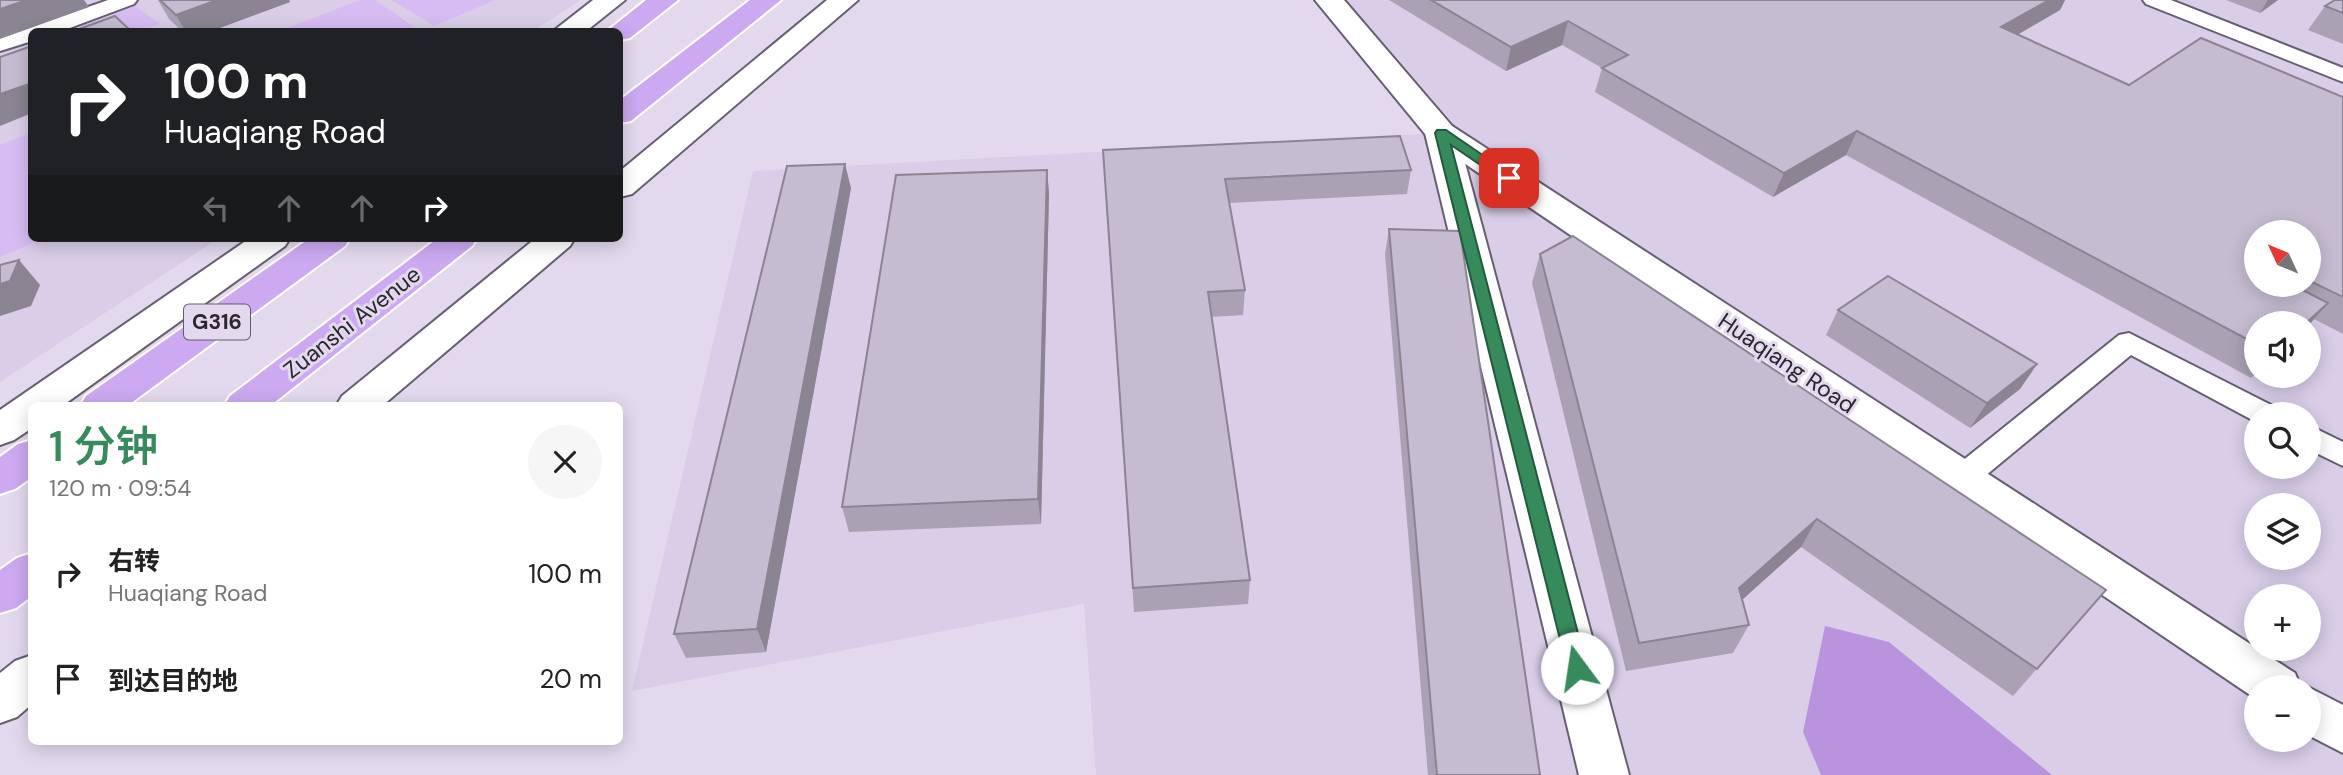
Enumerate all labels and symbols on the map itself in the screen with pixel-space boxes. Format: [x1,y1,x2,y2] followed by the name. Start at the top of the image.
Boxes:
[1479,148,1539,208] pin
[2244,220,2320,298] north arrow
[277,259,427,385] street label: Zuanshi Avenue
[184,304,250,340] road number: G316
[1712,306,1862,420] street label: Huaqiang Road
[1540,631,1614,705] position arrow

